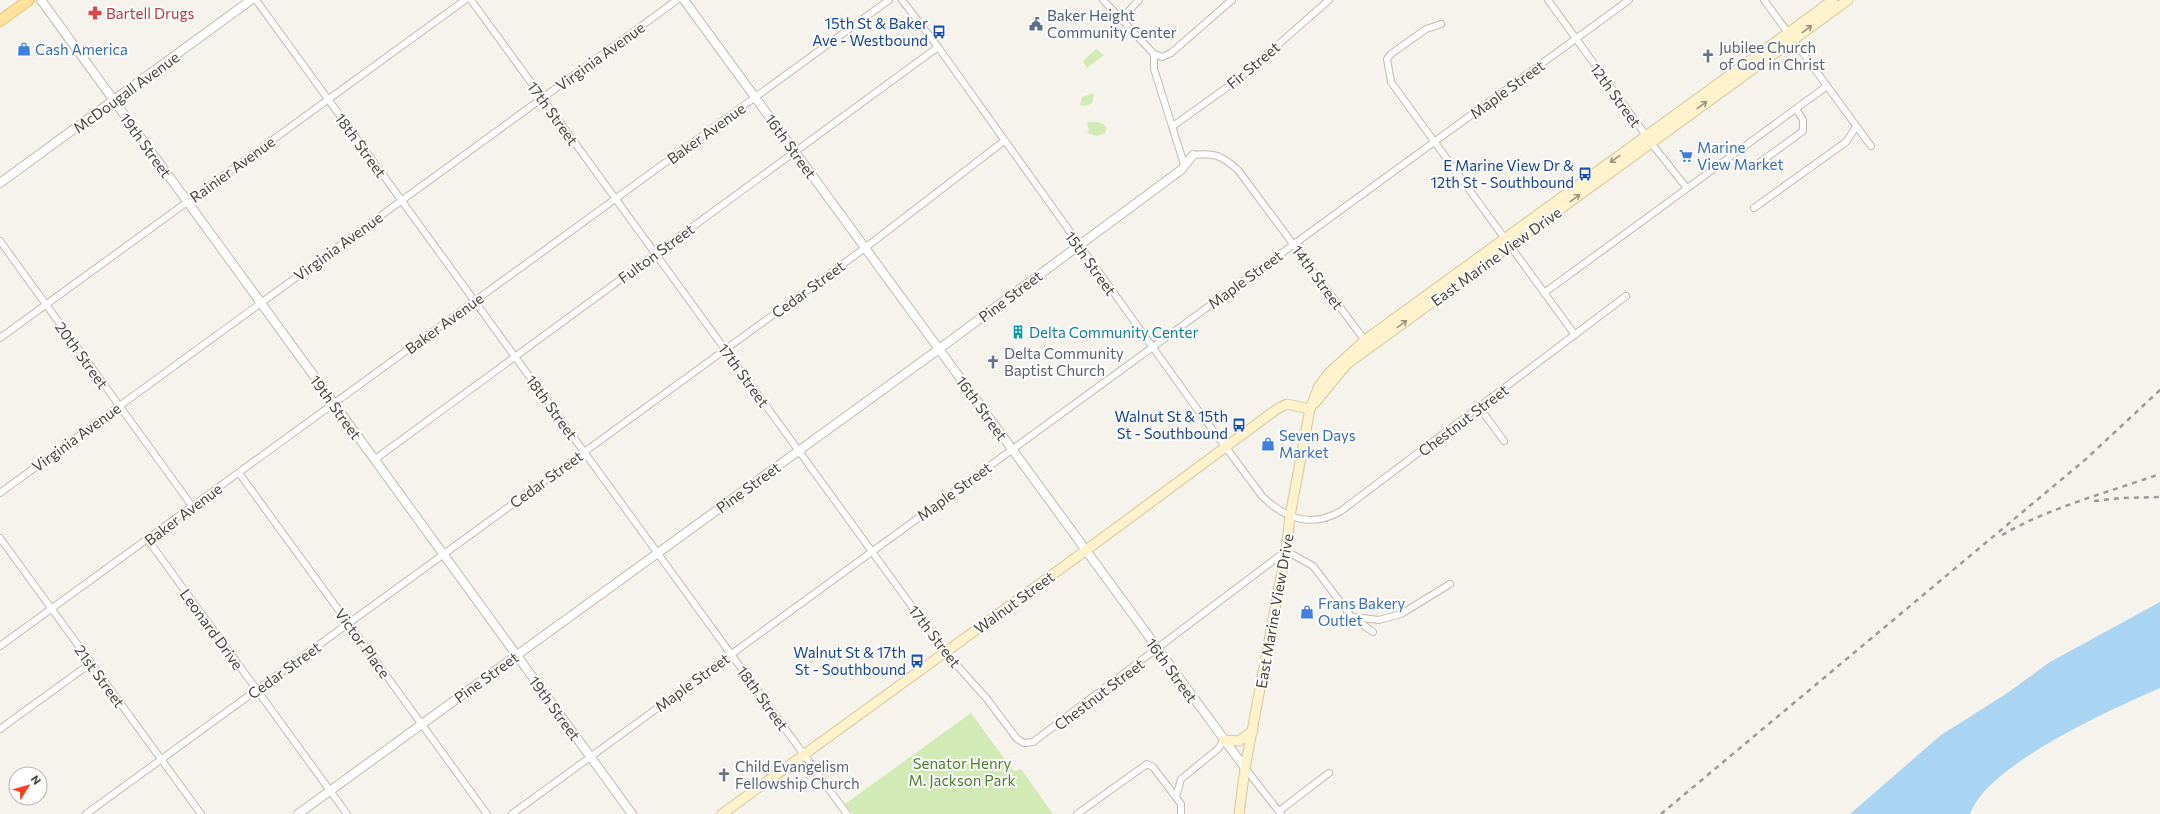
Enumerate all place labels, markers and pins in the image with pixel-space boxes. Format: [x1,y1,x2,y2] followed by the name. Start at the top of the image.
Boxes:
[106,4,195,22] place label: Bartell Drugs
[87,5,103,21] pharmacy icon: Bartell Drugs
[1047,6,1177,41] place label: Baker Height Community Center
[812,14,928,49] place label: 15th St & Baker Ave - Westbound
[1028,16,1044,32] public building icon: Baker Height Community Center
[931,24,947,40] bus stop icon: 15th St & Baker Ave - Westbound
[1719,38,1825,73] place label: Jubilee Church of God in Christ
[35,40,128,58] place label: Cash America
[16,41,32,57] shop icon: Cash America
[1700,48,1716,64] church icon: Jubilee Church of God in Christ
[1697,138,1784,173] place label: Marine View Market
[1678,148,1694,164] supermarket icon: Marine View Market
[1430,156,1574,191] place label: E Marine View Dr & 12th St - Southbound
[1577,166,1593,182] bus stop icon: E Marine View Dr & 12th St - Southbound
[1029,323,1198,341] place label: Delta Community Center
[1010,324,1026,340] building icon: Delta Community Center
[1004,344,1124,379] place label: Delta Community Baptist Church
[985,354,1001,370] church icon: Delta Community Baptist Church
[1115,407,1228,442] place label: Walnut St & 15th St - Southbound
[1231,417,1247,433] bus stop icon: Walnut St & 15th St - Southbound
[1279,426,1356,461] place label: Seven Days Market
[1260,436,1276,452] shop icon: Seven Days Market
[1318,594,1406,629] place label: Frans Bakery Outlet
[1299,604,1315,620] shop icon: Frans Bakery Outlet
[793,643,906,678] place label: Walnut St & 17th St - Southbound
[909,653,925,669] bus stop icon: Walnut St & 17th St - Southbound
[735,757,859,792] place label: Child Evangelism Fellowship Church
[716,767,732,783] church icon: Child Evangelism Fellowship Church

